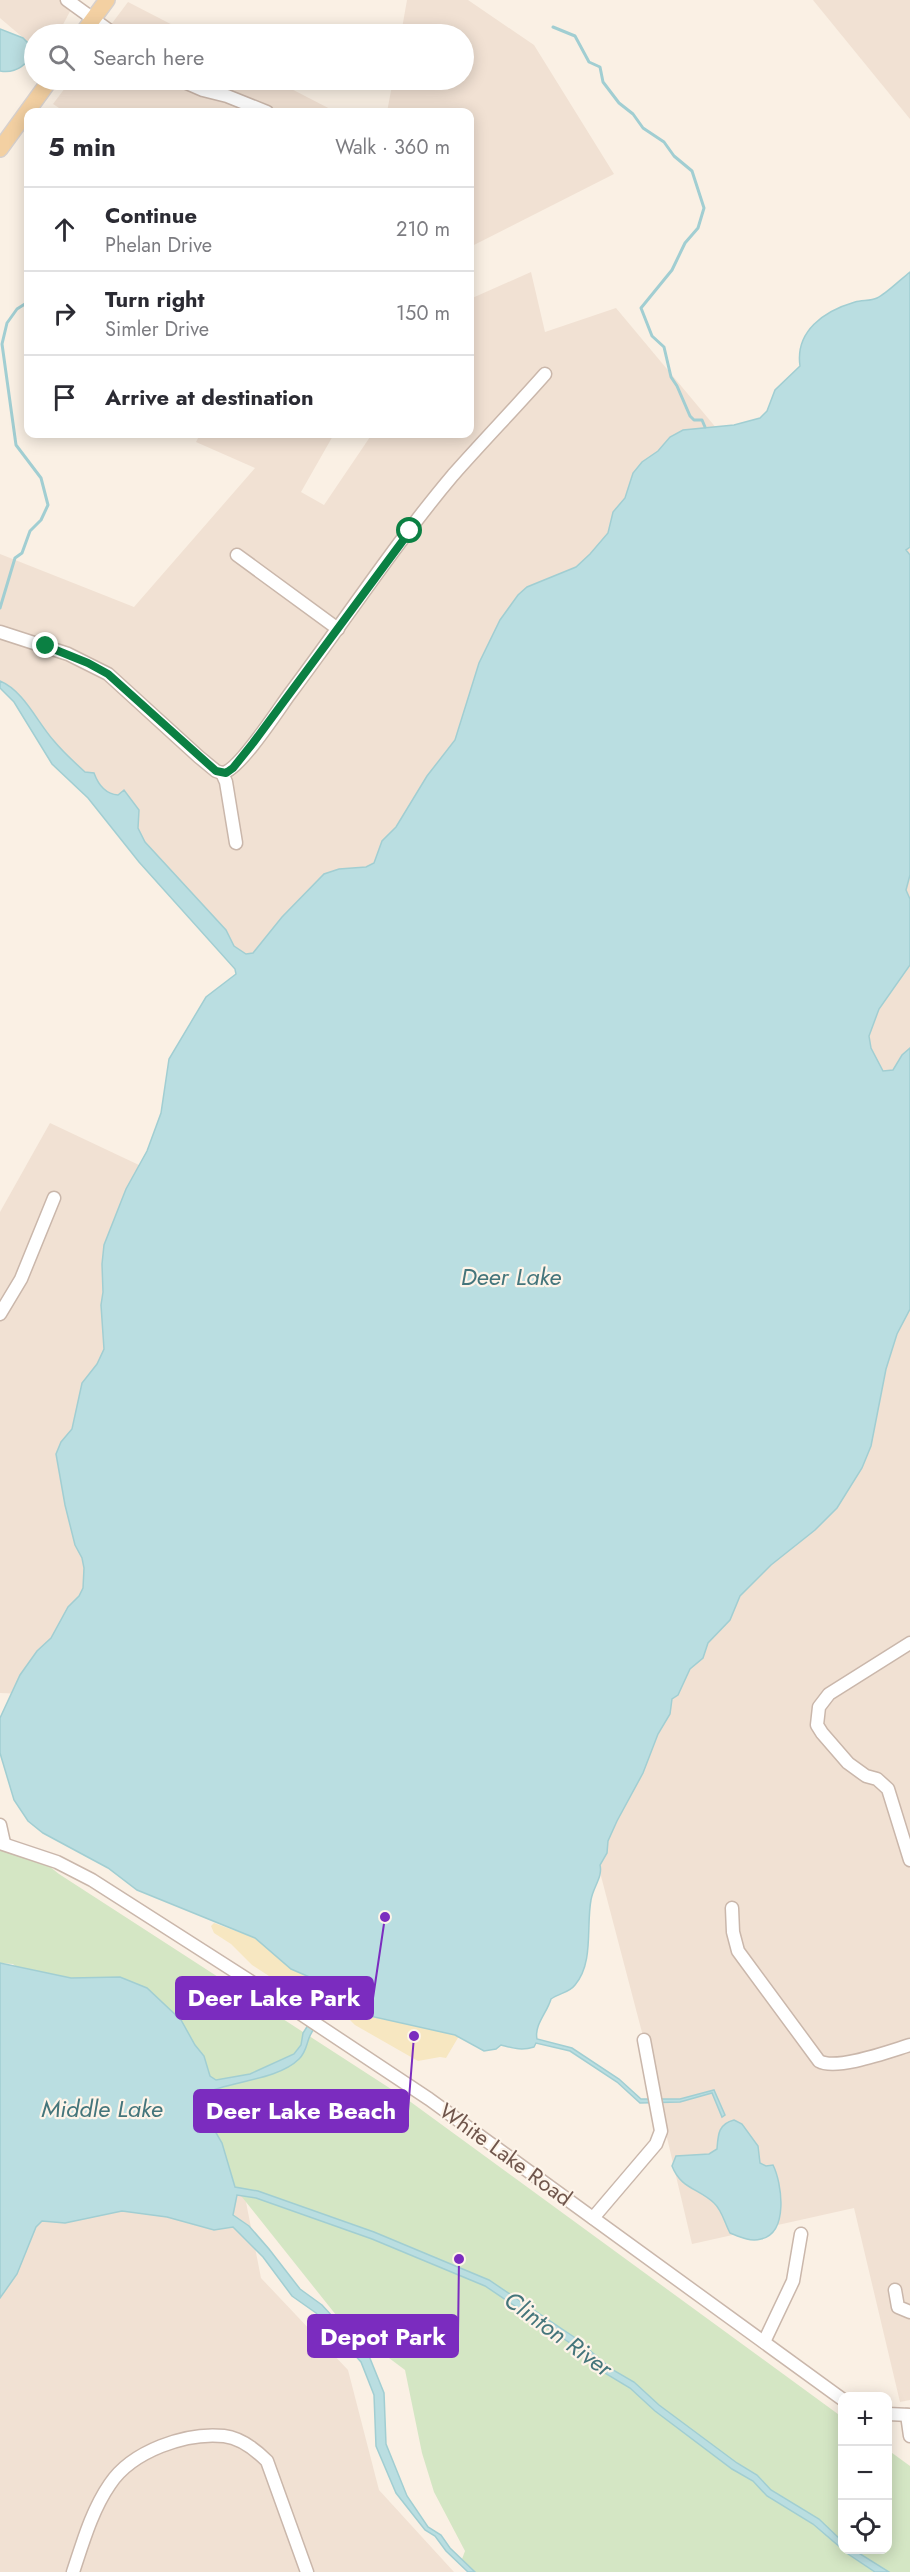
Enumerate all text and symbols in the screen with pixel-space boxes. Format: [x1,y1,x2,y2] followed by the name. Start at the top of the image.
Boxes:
[24,24,474,90] search box
[45,41,78,74] icon: search
[93,41,204,73] text: Search here
[48,128,116,166] text: 5 min
[335,133,450,162] text: Walk · 360 m
[105,199,197,231] text: Continue
[48,213,81,246] icon: ahead
[396,215,450,244] text: 210 m
[105,231,212,260] text: Phelan Drive
[105,283,205,315] text: Turn right
[48,297,81,330] icon: right
[396,299,450,328] text: 150 m
[105,315,209,344] text: Simler Drive
[48,381,81,414] icon: arrive
[105,381,314,413] text: Arrive at destination
[396,517,422,543] route start
[32,632,58,658] route end
[461,1259,561,1294] water label: Deer Lake
[176,1977,373,2019] callout: Deer Lake Park
[187,1980,361,2015] text: Deer Lake Park
[194,2090,408,2132] callout: Deer Lake Beach
[41,2091,163,2126] water label: Middle Lake
[206,2093,396,2128] text: Deer Lake Beach
[433,2095,579,2213] street label: White Lake Road
[497,2282,621,2386] water label: Clinton River
[308,2315,458,2357] callout: Depot Park
[320,2319,446,2354] text: Depot Park
[838,2392,892,2554] map controls
[838,2392,892,2446] button: +
[838,2446,892,2500] button: −
[838,2500,892,2554] button: locate

